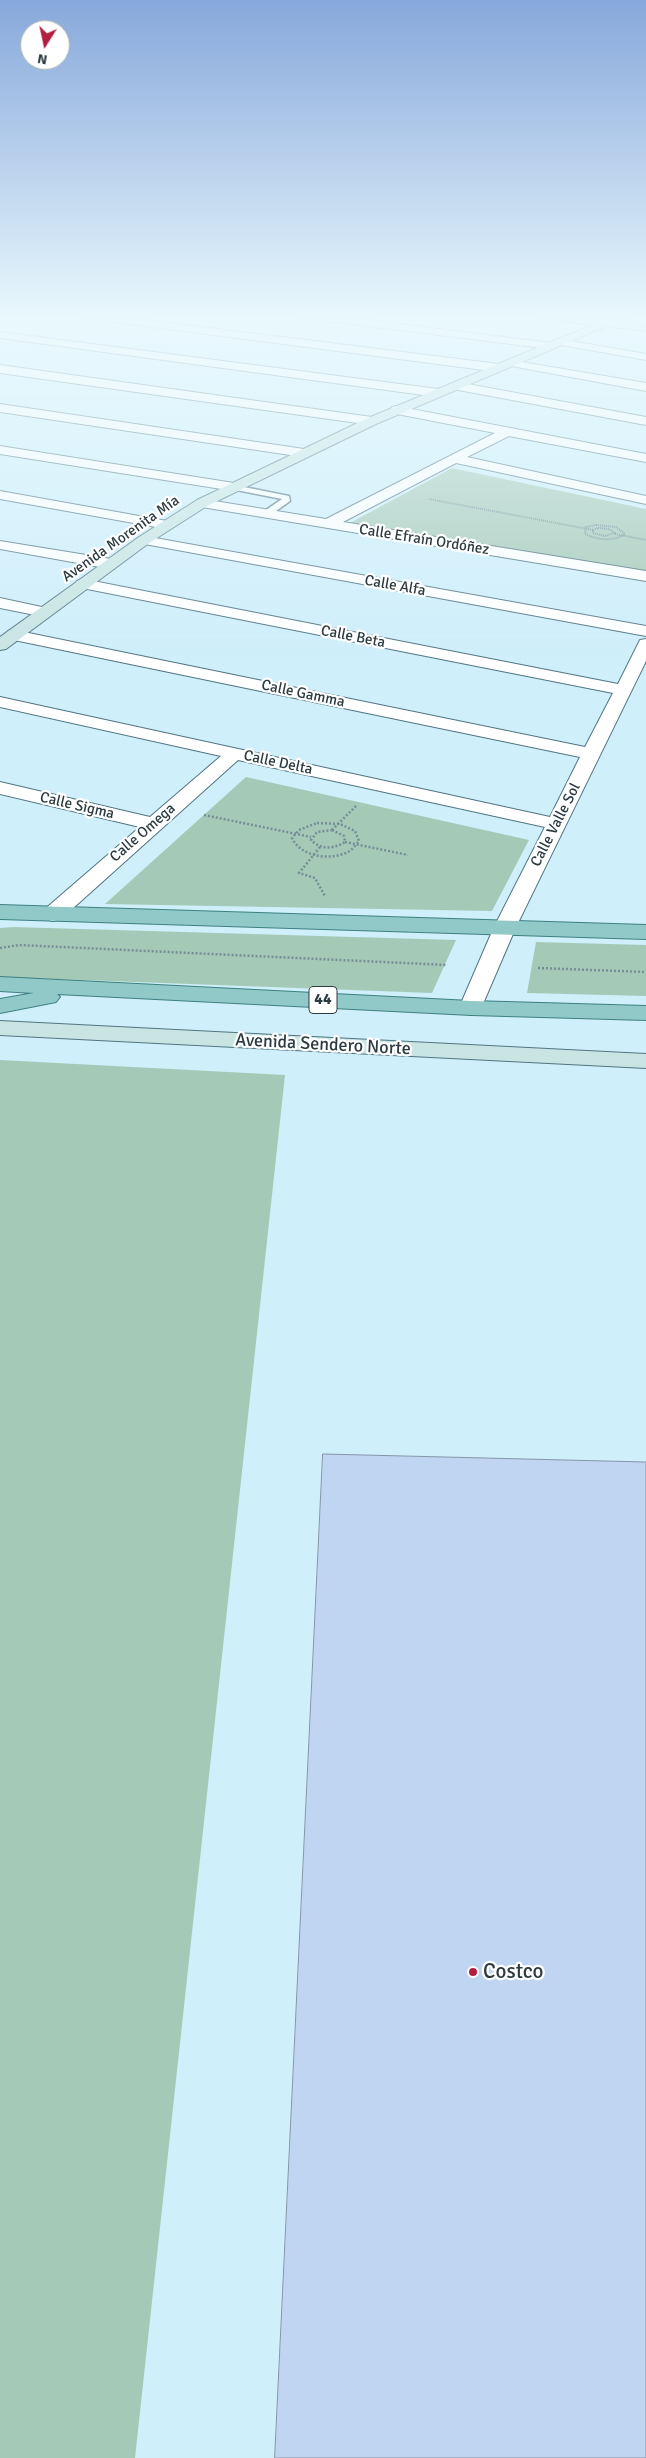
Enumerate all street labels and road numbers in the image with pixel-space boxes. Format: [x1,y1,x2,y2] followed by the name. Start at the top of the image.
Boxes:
[59,492,183,586] street label: Avenida Morenita Mía
[358,521,490,559] street label: Calle Efraín Ordóñez
[363,572,427,600] street label: Calle Alfa
[319,622,387,652] street label: Calle Beta
[260,676,346,712] street label: Calle Gamma
[242,747,314,779] street label: Calle Delta
[527,780,585,870] street label: Calle Valle Sol
[38,789,116,823] street label: Calle Sigma
[107,800,179,866] street label: Calle Omega
[309,986,337,1014] road number: 44
[235,1030,411,1060] street label: Avenida Sendero Norte

